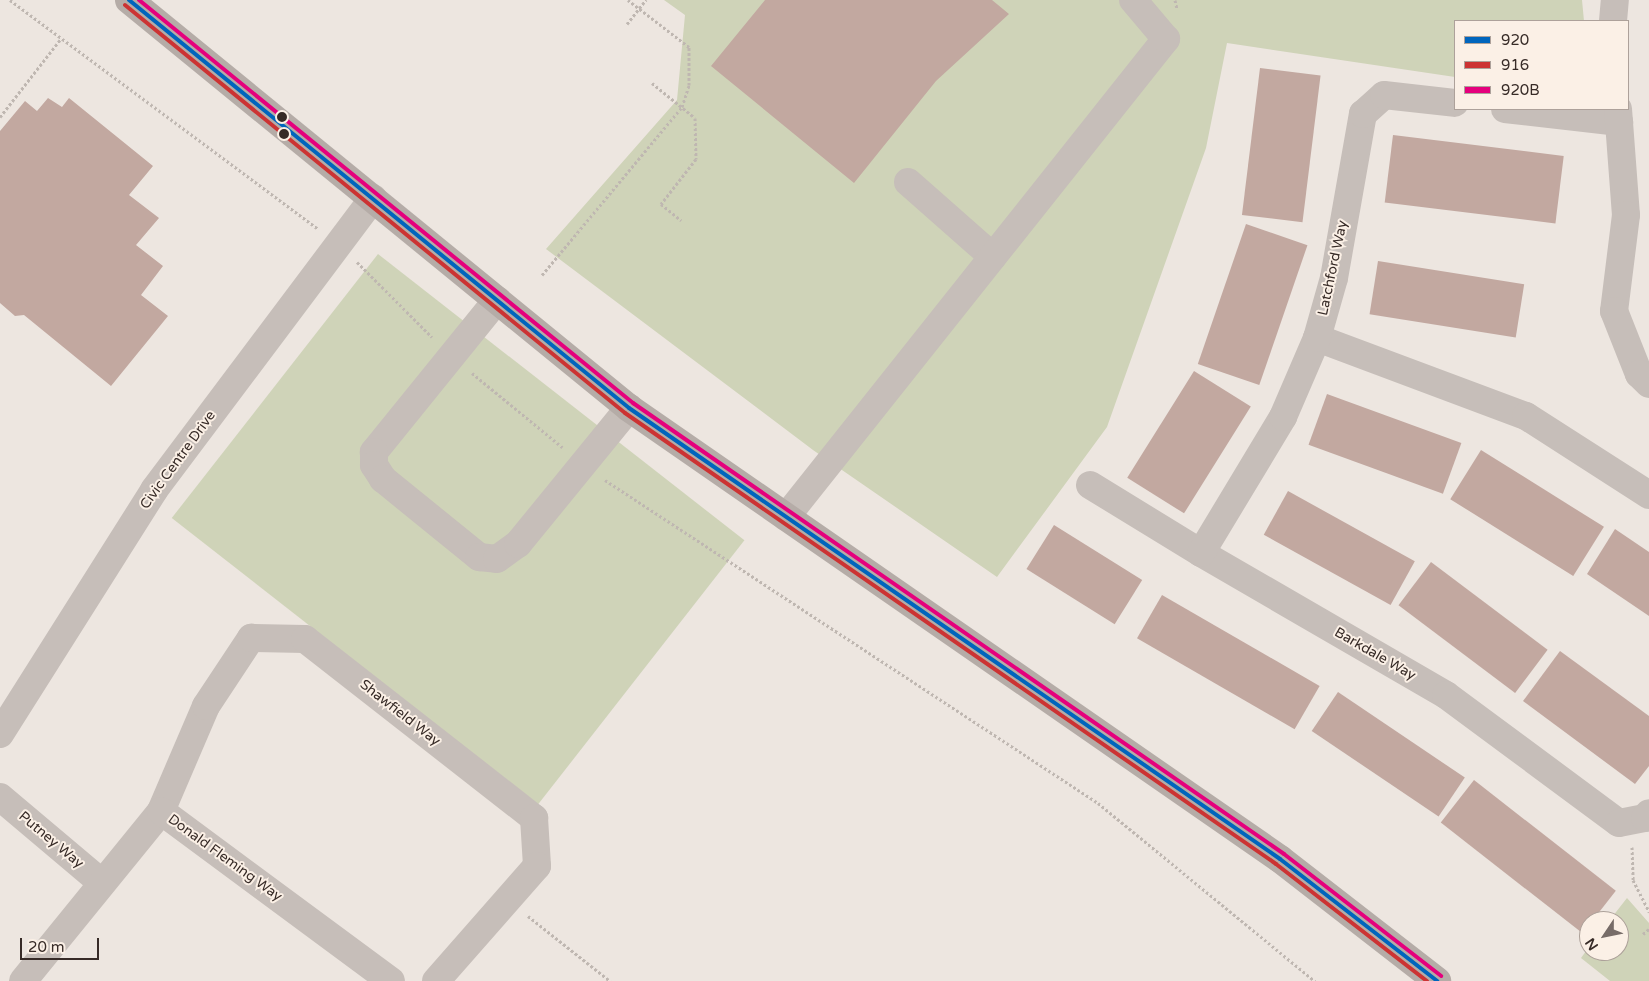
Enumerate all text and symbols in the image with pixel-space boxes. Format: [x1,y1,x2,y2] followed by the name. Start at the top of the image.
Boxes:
[1454,20,1629,110] legend
[1501,31,1529,49] text: 920
[1501,56,1529,74] text: 916
[1501,81,1540,99] text: 920B
[277,112,287,122] unlabelled marker
[279,129,289,139] unlabelled marker
[1315,219,1351,317] street label: Latchford Way
[137,408,219,512] street label: Civic Centre Drive
[1331,624,1419,684] street label: Barkdale Way
[356,676,444,750] street label: Shawfield Way
[15,808,87,872] street label: Putney Way
[165,811,285,905] street label: Donald Fleming Way
[1579,911,1629,961] north arrow
[22,928,101,960] scale bar
[1582,935,1602,954] text: N
[28,938,65,956] text: 20 m

